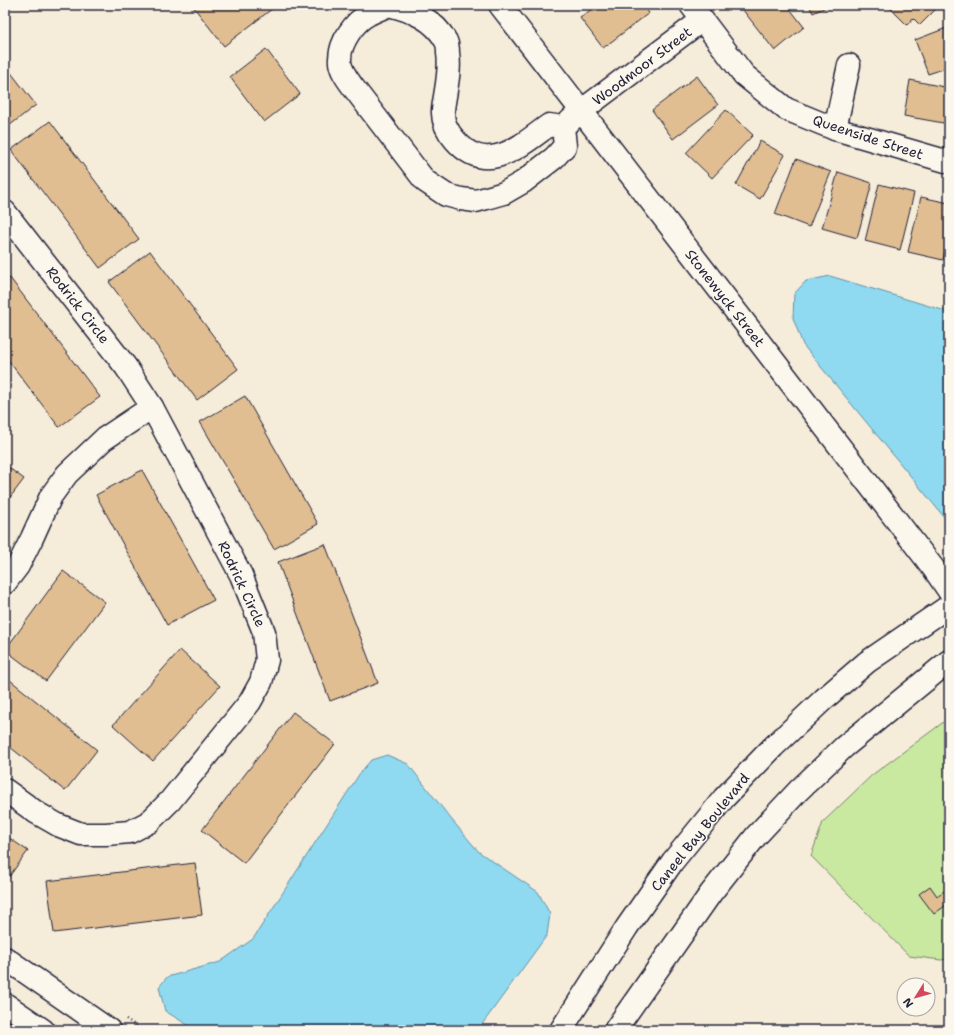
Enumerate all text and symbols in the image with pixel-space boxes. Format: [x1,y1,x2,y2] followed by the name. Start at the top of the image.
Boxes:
[589,23,695,109] street label: Woodmoor Street
[810,111,926,163] street label: Queenside Street
[681,246,769,350] street label: Stonewyck Street
[42,263,114,347] street label: Rodrick Circle
[214,538,270,630] street label: Rodrick Circle
[647,769,753,895] street label: Caneel Bay Boulevard
[896,977,936,1017] north arrow
[900,994,917,1011] text: N

